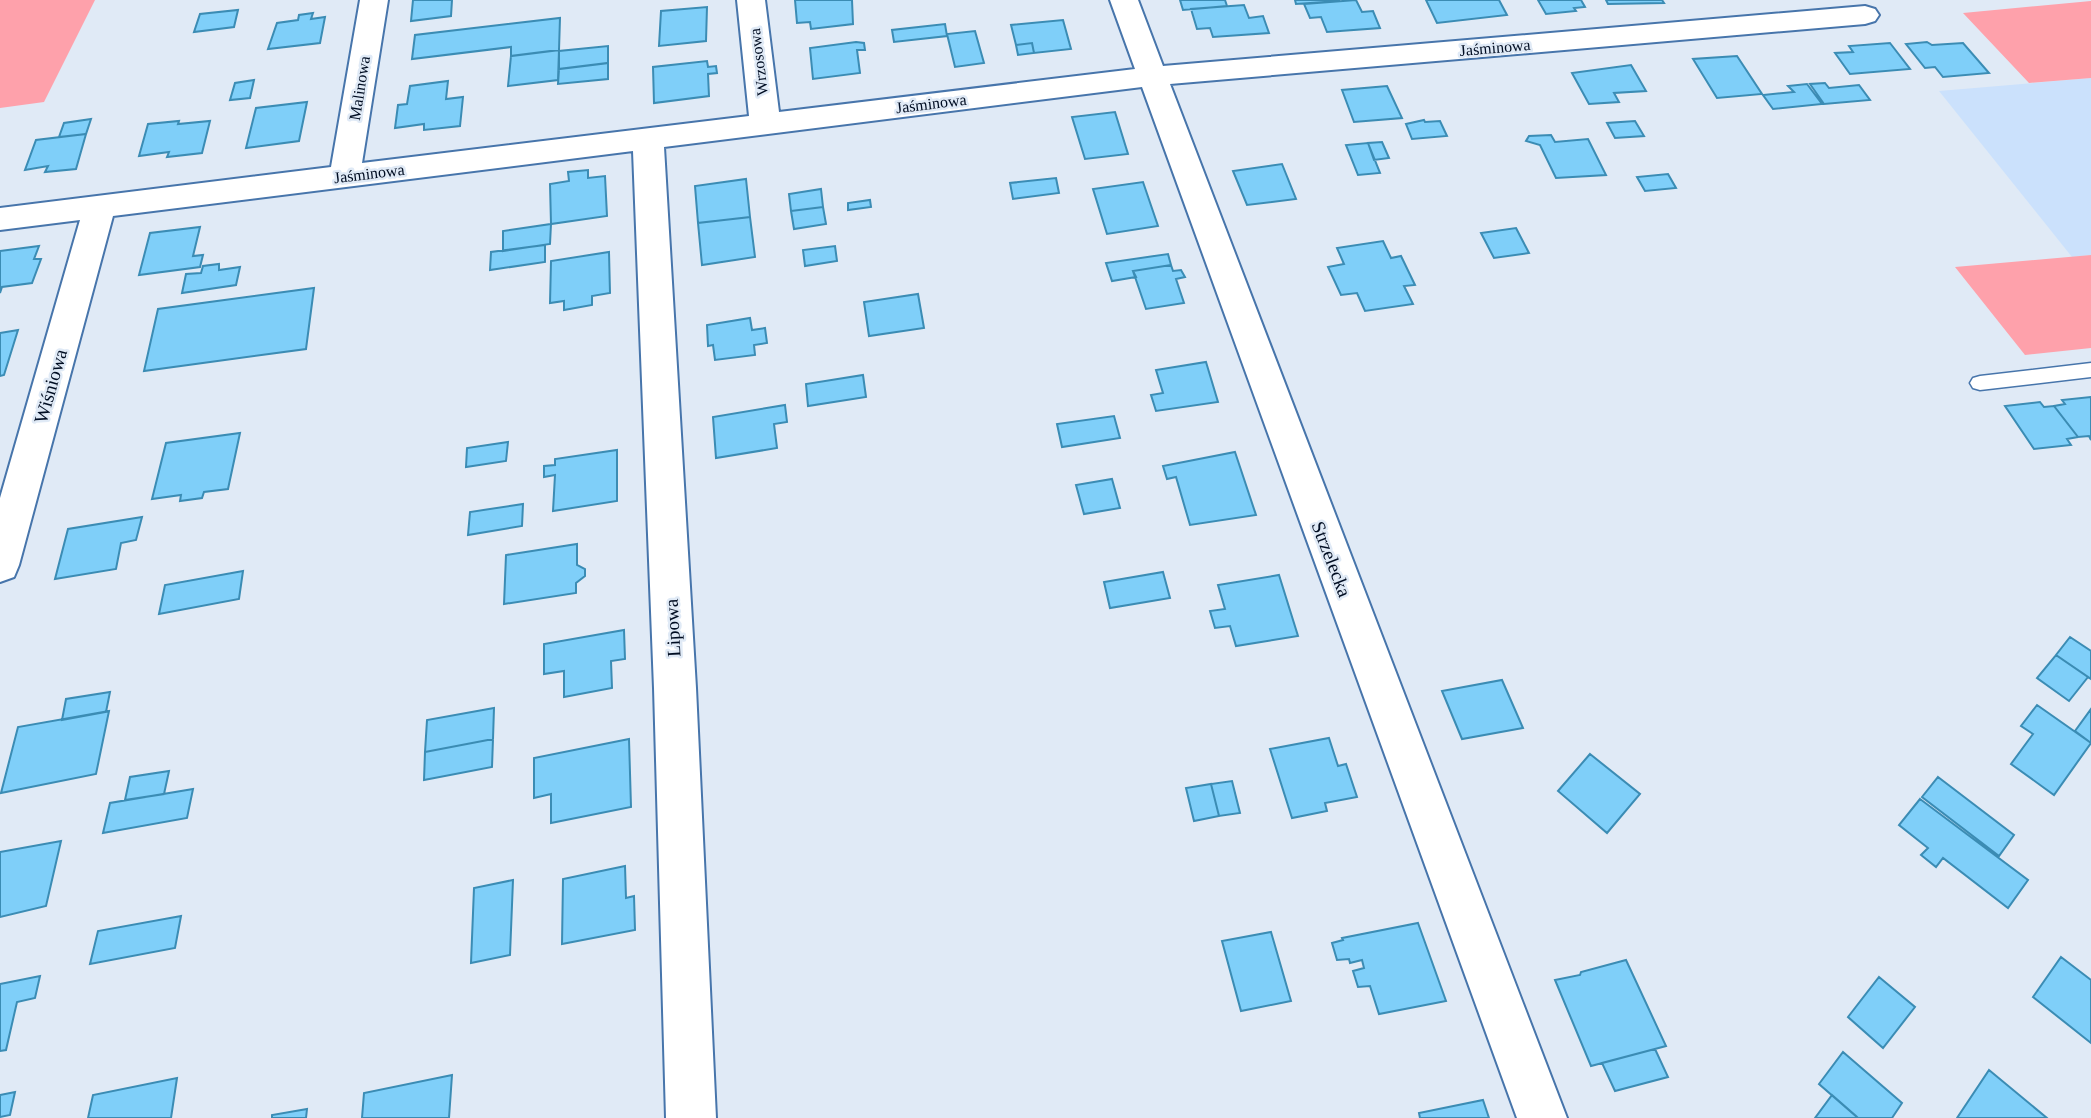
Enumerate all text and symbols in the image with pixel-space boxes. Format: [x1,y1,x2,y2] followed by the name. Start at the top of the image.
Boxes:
[746,27,771,97] street label: Wrzosowa
[1459,36,1531,59] street label: Jaśminowa
[346,55,373,121] street label: Malinowa
[895,91,967,116] street label: Jaśminowa
[333,161,405,186] street label: Jaśminowa
[30,346,71,426] street label: Wiśniowa
[1308,518,1356,600] street label: Strzelecka
[660,598,685,658] street label: Lipowa

